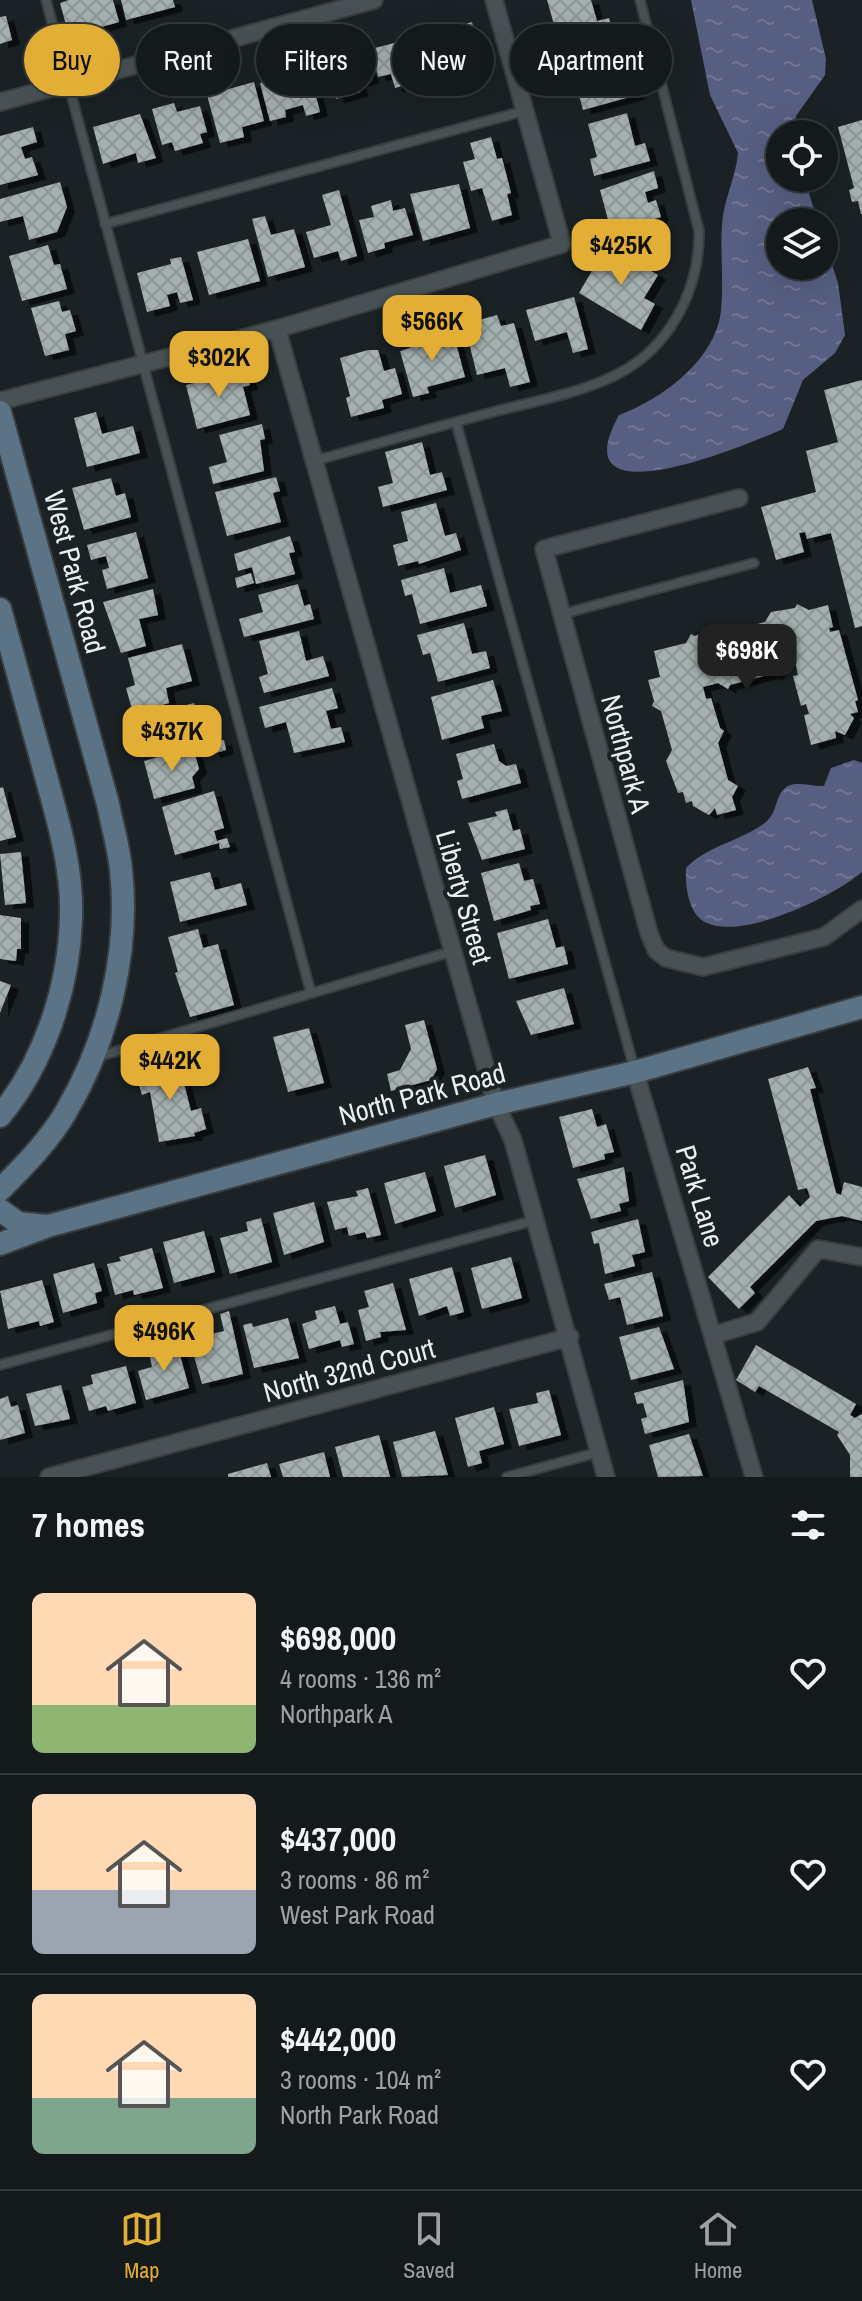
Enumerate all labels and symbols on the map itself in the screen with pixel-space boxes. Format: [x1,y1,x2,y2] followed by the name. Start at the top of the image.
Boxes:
[565,219,677,287] pin: $425K
[376,295,488,363] pin: $566K
[163,331,275,399] pin: $302K
[35,487,115,657] street label: West Park Road
[691,624,803,692] pin: $698K
[592,691,660,818] street label: Northpark A
[116,705,228,773] pin: $437K
[427,826,501,968] street label: Liberty Street
[114,1034,226,1102] pin: $442K
[334,1054,510,1134] street label: North Park Road
[667,1140,733,1252] street label: Park Lane
[108,1305,220,1373] pin: $496K
[259,1329,439,1411] street label: North 32nd Court

